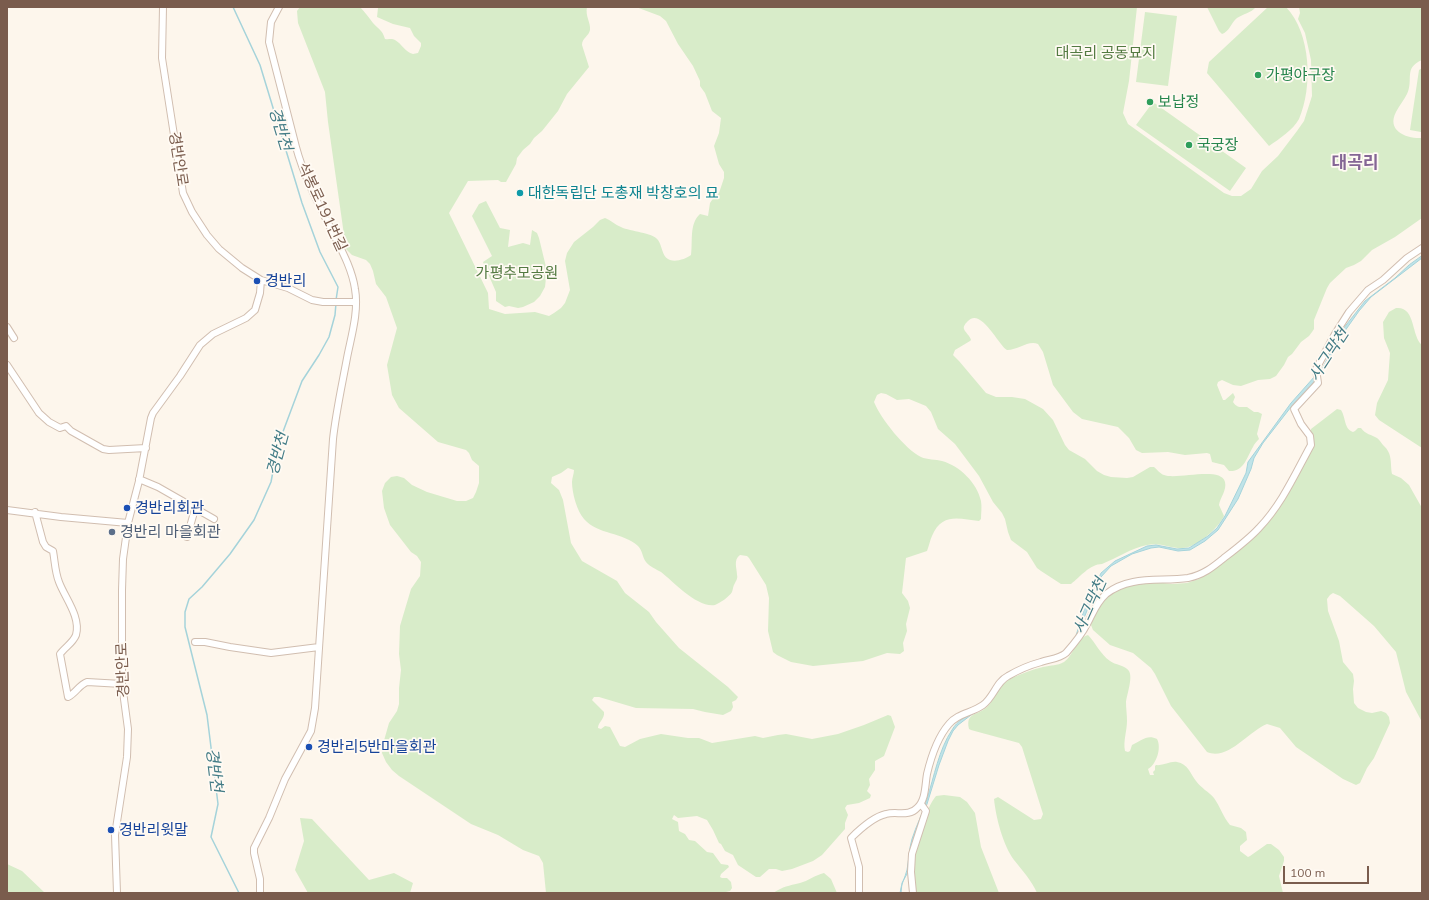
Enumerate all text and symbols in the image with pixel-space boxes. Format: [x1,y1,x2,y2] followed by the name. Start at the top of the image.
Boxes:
[1056,44,1156,62] park label: 대곡리 공동묘지
[1266,66,1335,84] place label: 가평야구장
[1253,70,1263,80] marker: 가평야구장
[1158,93,1199,111] place label: 보납정
[1145,97,1155,107] marker: 보납정
[264,105,296,153] water label: 경반천
[165,130,191,188] street label: 경반안로
[1197,136,1238,154] place label: 국궁장
[1184,140,1194,150] marker: 국궁장
[1332,153,1378,173] district label: 대곡리
[294,160,350,254] street label: 석봉로191번길
[528,184,719,202] place label: 대한독립단 도총재 박창호의 묘
[515,188,525,198] marker: 대한독립단 도총재 박창호의 묘
[476,264,558,282] park label: 가평추모공원
[265,272,306,290] place label: 경반리
[252,276,262,286] marker: 경반리
[1305,325,1353,385] water label: 사그막천
[263,430,293,478] water label: 경반천
[135,499,204,517] place label: 경반리회관
[122,503,132,513] marker: 경반리회관
[120,523,221,541] place label: 경반리 마을회관
[107,527,117,537] marker: 경반리 마을회관
[1069,575,1111,637] water label: 사그막천
[113,642,133,698] street label: 경반안로
[317,738,436,756] place label: 경반리5반마을회관
[304,742,314,752] marker: 경반리5반마을회관
[202,747,226,793] water label: 경반천
[119,821,188,839] place label: 경반리윗말
[106,825,116,835] marker: 경반리윗말
[1285,858,1371,884] scale bar
[1290,865,1325,880] text: 100 m

